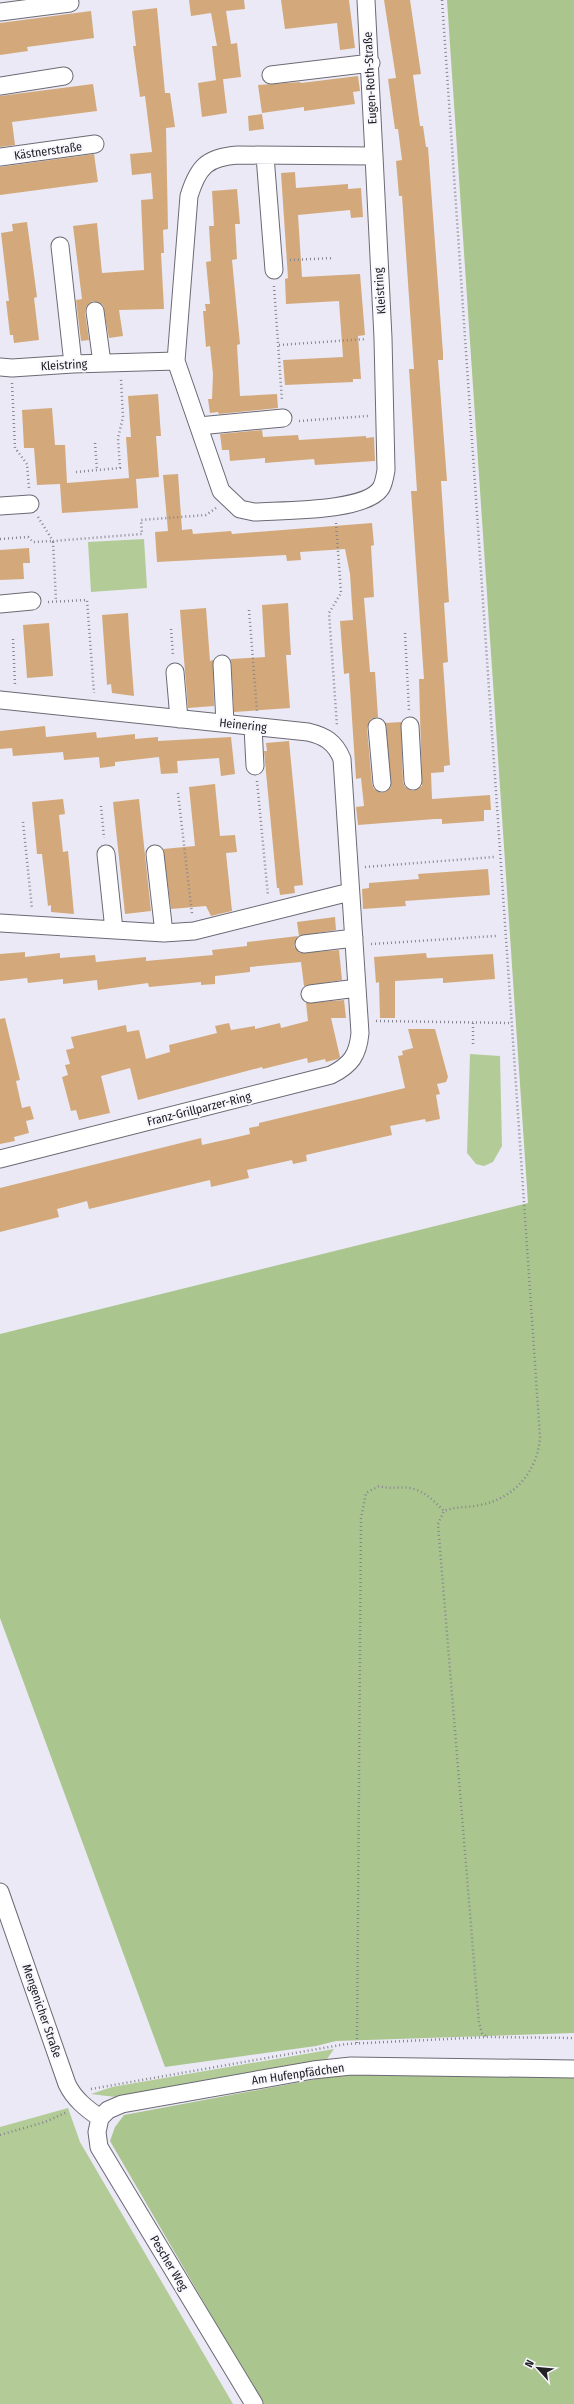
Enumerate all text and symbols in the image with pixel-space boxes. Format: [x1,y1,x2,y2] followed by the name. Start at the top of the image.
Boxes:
[361,31,379,125] street label: Eugen-Roth-Straße
[13,139,83,163] street label: Kästnerstraße
[371,267,389,315] street label: Kleistring
[40,357,88,373] street label: Kleistring
[219,716,268,734] street label: Heinering
[146,1089,253,1129] street label: Franz-Grillparzer-Ring
[19,1962,65,2060] street label: Mengenicher Straße
[251,2061,345,2087] street label: Am Hufenpfädchen
[147,2233,191,2293] street label: Pescher Weg
[518,2348,558,2388] north arrow
[522,2358,537,2370] text: N

